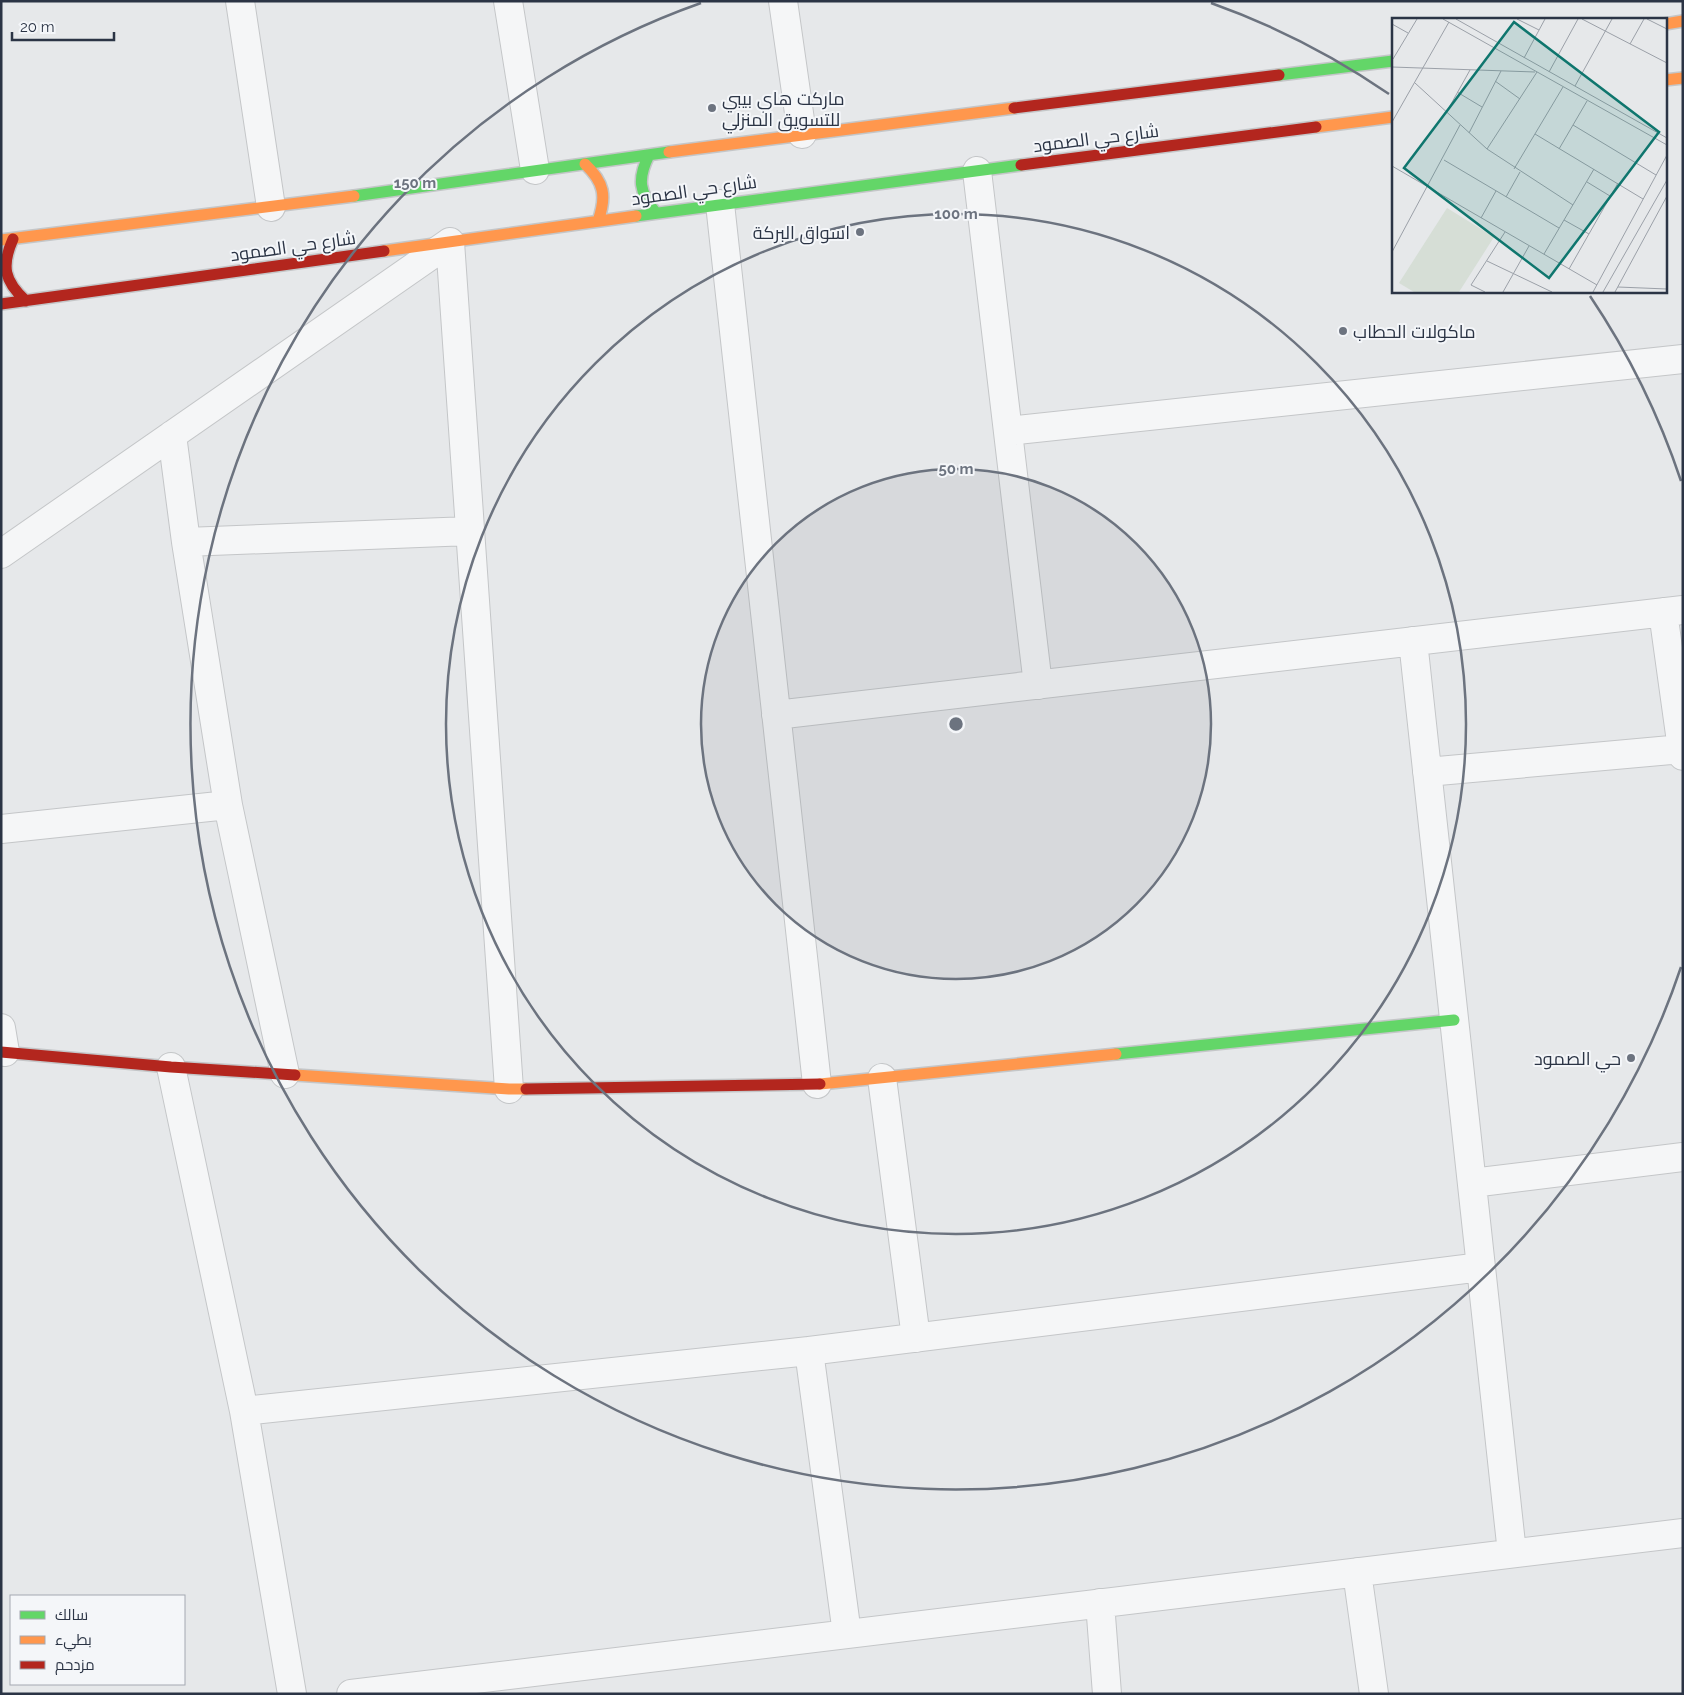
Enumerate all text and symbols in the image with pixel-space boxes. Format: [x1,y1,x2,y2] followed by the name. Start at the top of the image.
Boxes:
[12,10,115,42] scale bar
[20,18,55,36] text: 20 m
[1392,18,1666,292] inset map
[722,88,845,134] place label: ماركت هاي بيبي للتسويق المنزلي
[706,102,718,114] marker: ماركت هاي بيبي للتسويق المنزلي
[1032,120,1160,160] street label: شارع حي الصمود
[630,171,759,213] street label: شارع حي الصمود
[394,174,436,192] text: 150 m
[934,205,978,223] text: 100 m
[753,222,850,245] place label: اسواق البركة
[854,226,866,238] marker: اسواق البركة
[229,227,358,269] street label: شارع حي الصمود
[1353,321,1476,343] place label: ماكولات الحطاب
[1337,325,1349,337] marker: ماكولات الحطاب
[938,460,974,478] text: 50 m
[947,715,965,733] centre of rings
[1534,1048,1621,1073] place label: حي الصمود
[1625,1052,1637,1064] marker: حي الصمود
[10,1595,185,1685] legend
[55,1606,88,1624] text: سالك
[55,1631,92,1652] text: بطيء
[55,1656,95,1675] text: مزدحم

